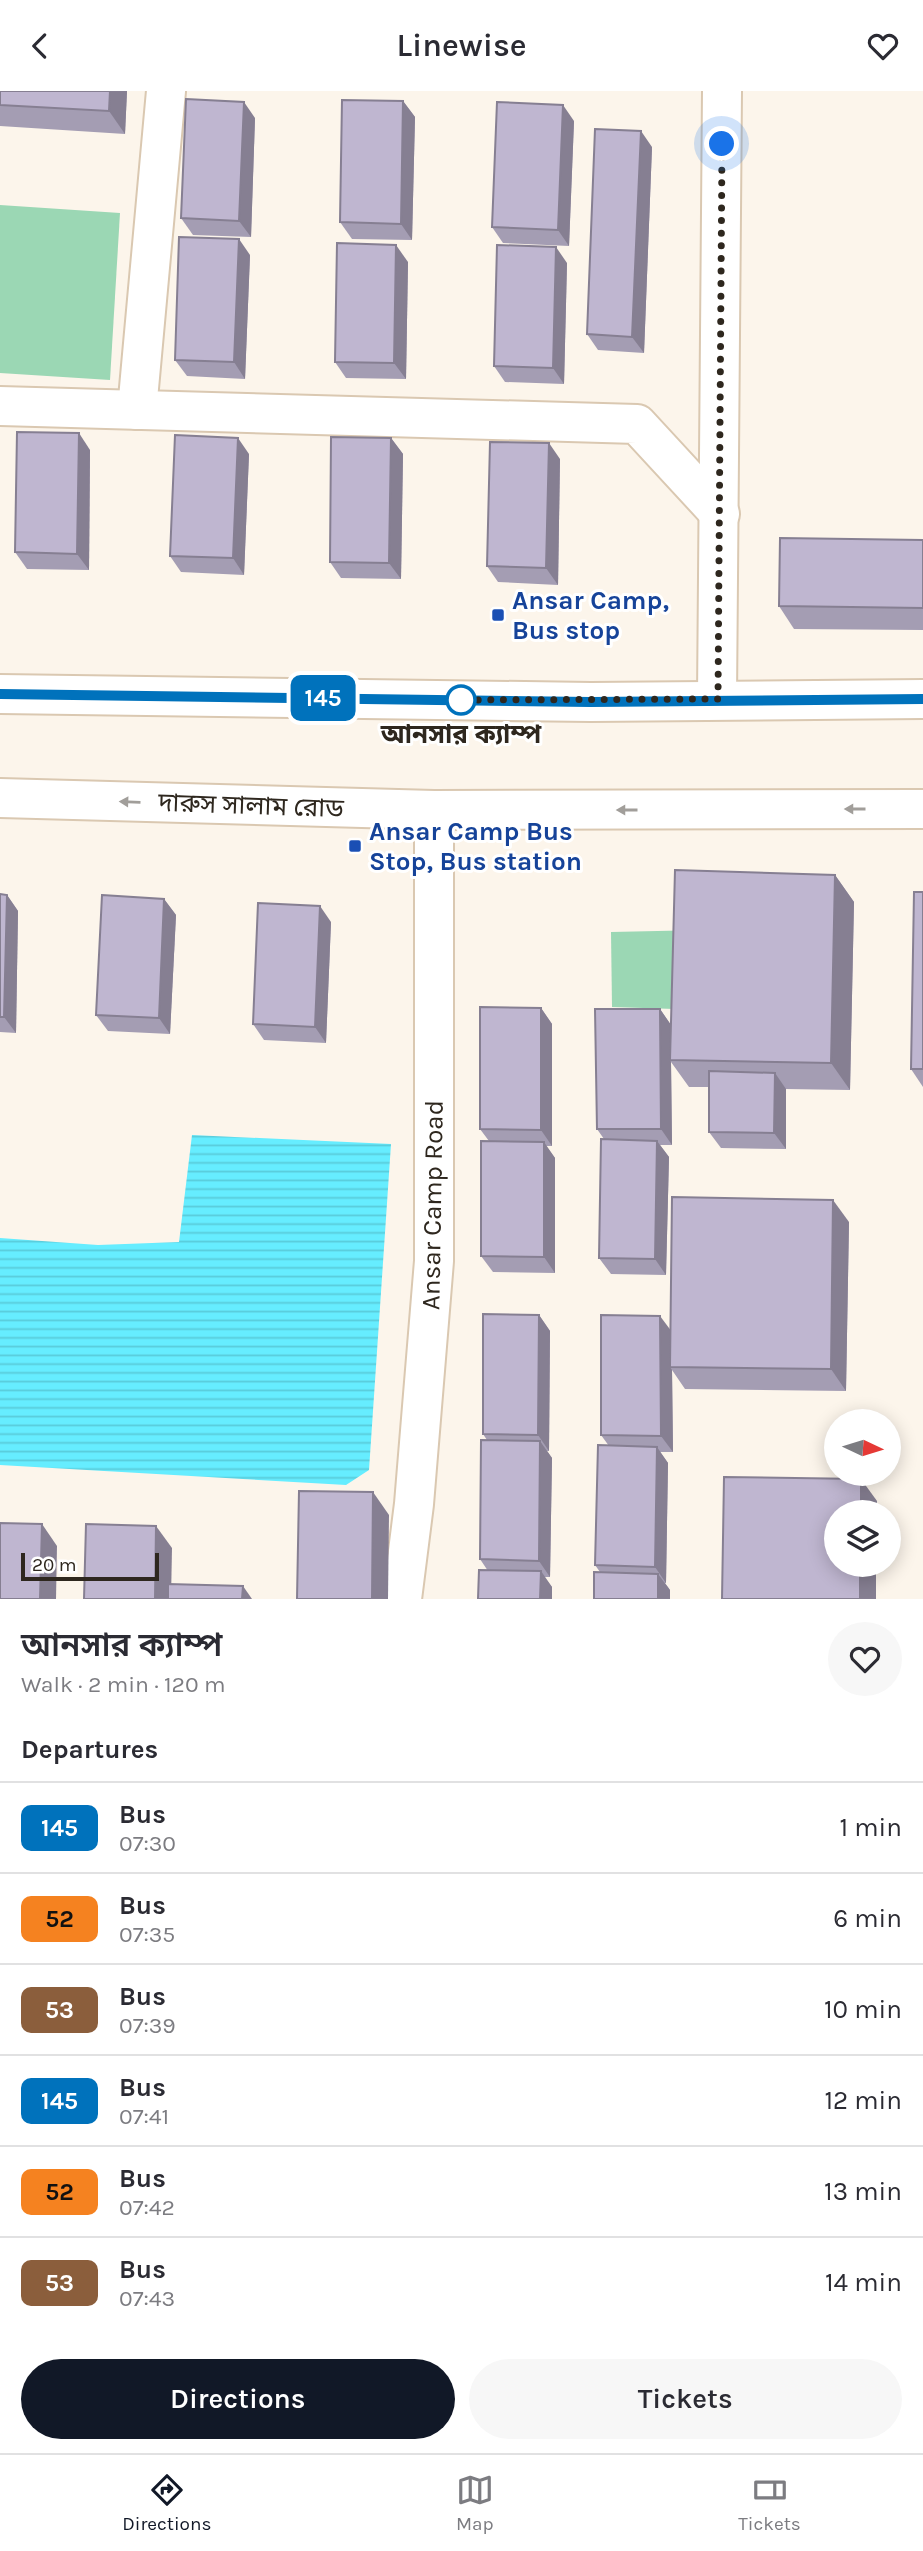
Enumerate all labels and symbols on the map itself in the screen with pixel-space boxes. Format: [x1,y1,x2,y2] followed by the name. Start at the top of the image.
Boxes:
[704,126,739,161] your location
[512,585,669,646] place label: Ansar Camp, Bus stop
[490,607,506,623] marker: Ansar Camp, Bus stop
[283,675,363,721] line badge: 145
[446,685,476,715] marker: আনসার ক্যাম্প
[380,719,542,750] place label: আনসার ক্যাম্প
[157,787,345,824] street label: দারুস সালাম রোড
[119,796,141,807] one-way arrow
[844,803,866,815] one-way arrow
[616,804,638,816] one-way arrow
[369,816,582,877] place label: Ansar Camp Bus Stop, Bus station
[347,838,363,854] marker: Ansar Camp Bus Stop, Bus station
[415,1100,450,1310] street label: Ansar Camp Road
[824,1409,901,1486] north arrow
[21,1550,159,1582] scale bar

